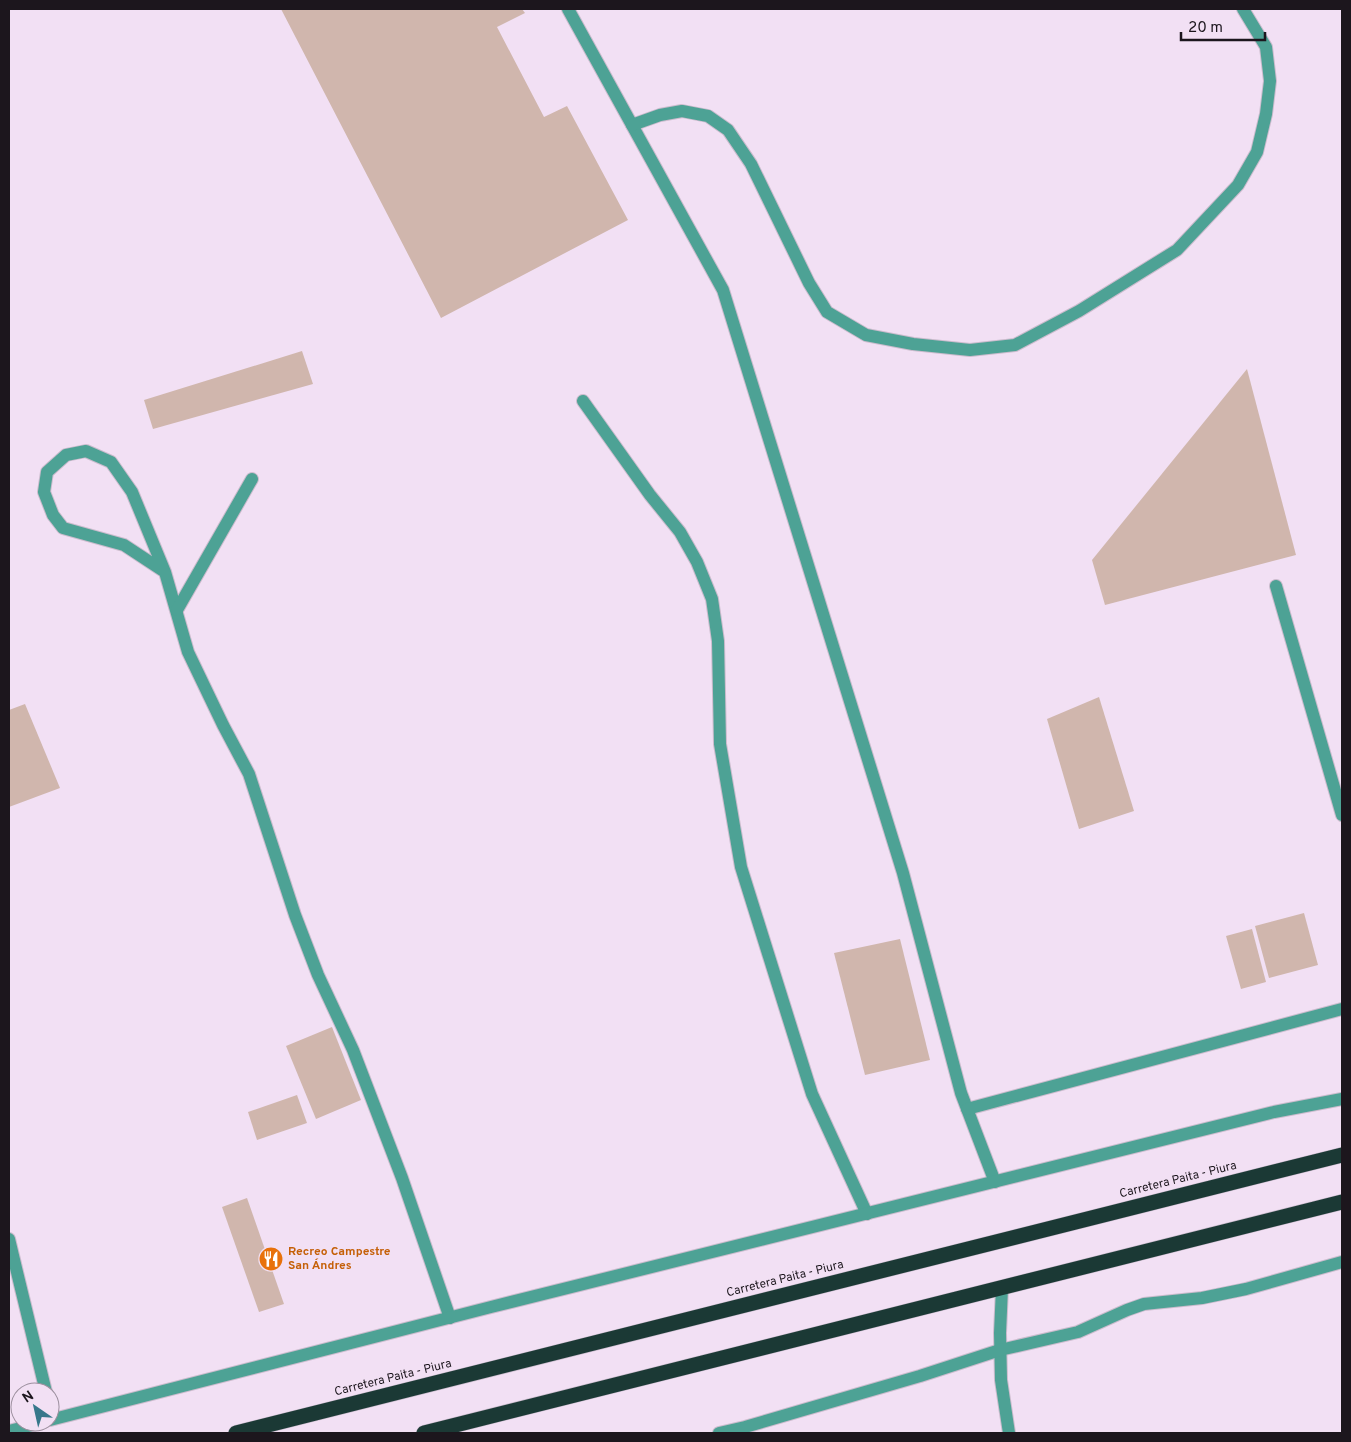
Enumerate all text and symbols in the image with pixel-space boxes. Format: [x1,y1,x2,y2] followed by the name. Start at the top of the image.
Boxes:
[1181,10,1265,42] scale bar
[1188,19,1223,38] text: 20 m
[1118,1158,1238,1202] street label: Carretera Paita - Piura
[288,1244,391,1274] place label: Recreo Campestre San Ándres
[258,1246,284,1272] restaurant icon: Recreo Campestre San Ándres
[725,1257,845,1301] street label: Carretera Paita - Piura
[333,1356,453,1400] street label: Carretera Paita - Piura
[10,1382,60,1432] north arrow
[20,1388,37,1407] text: N

